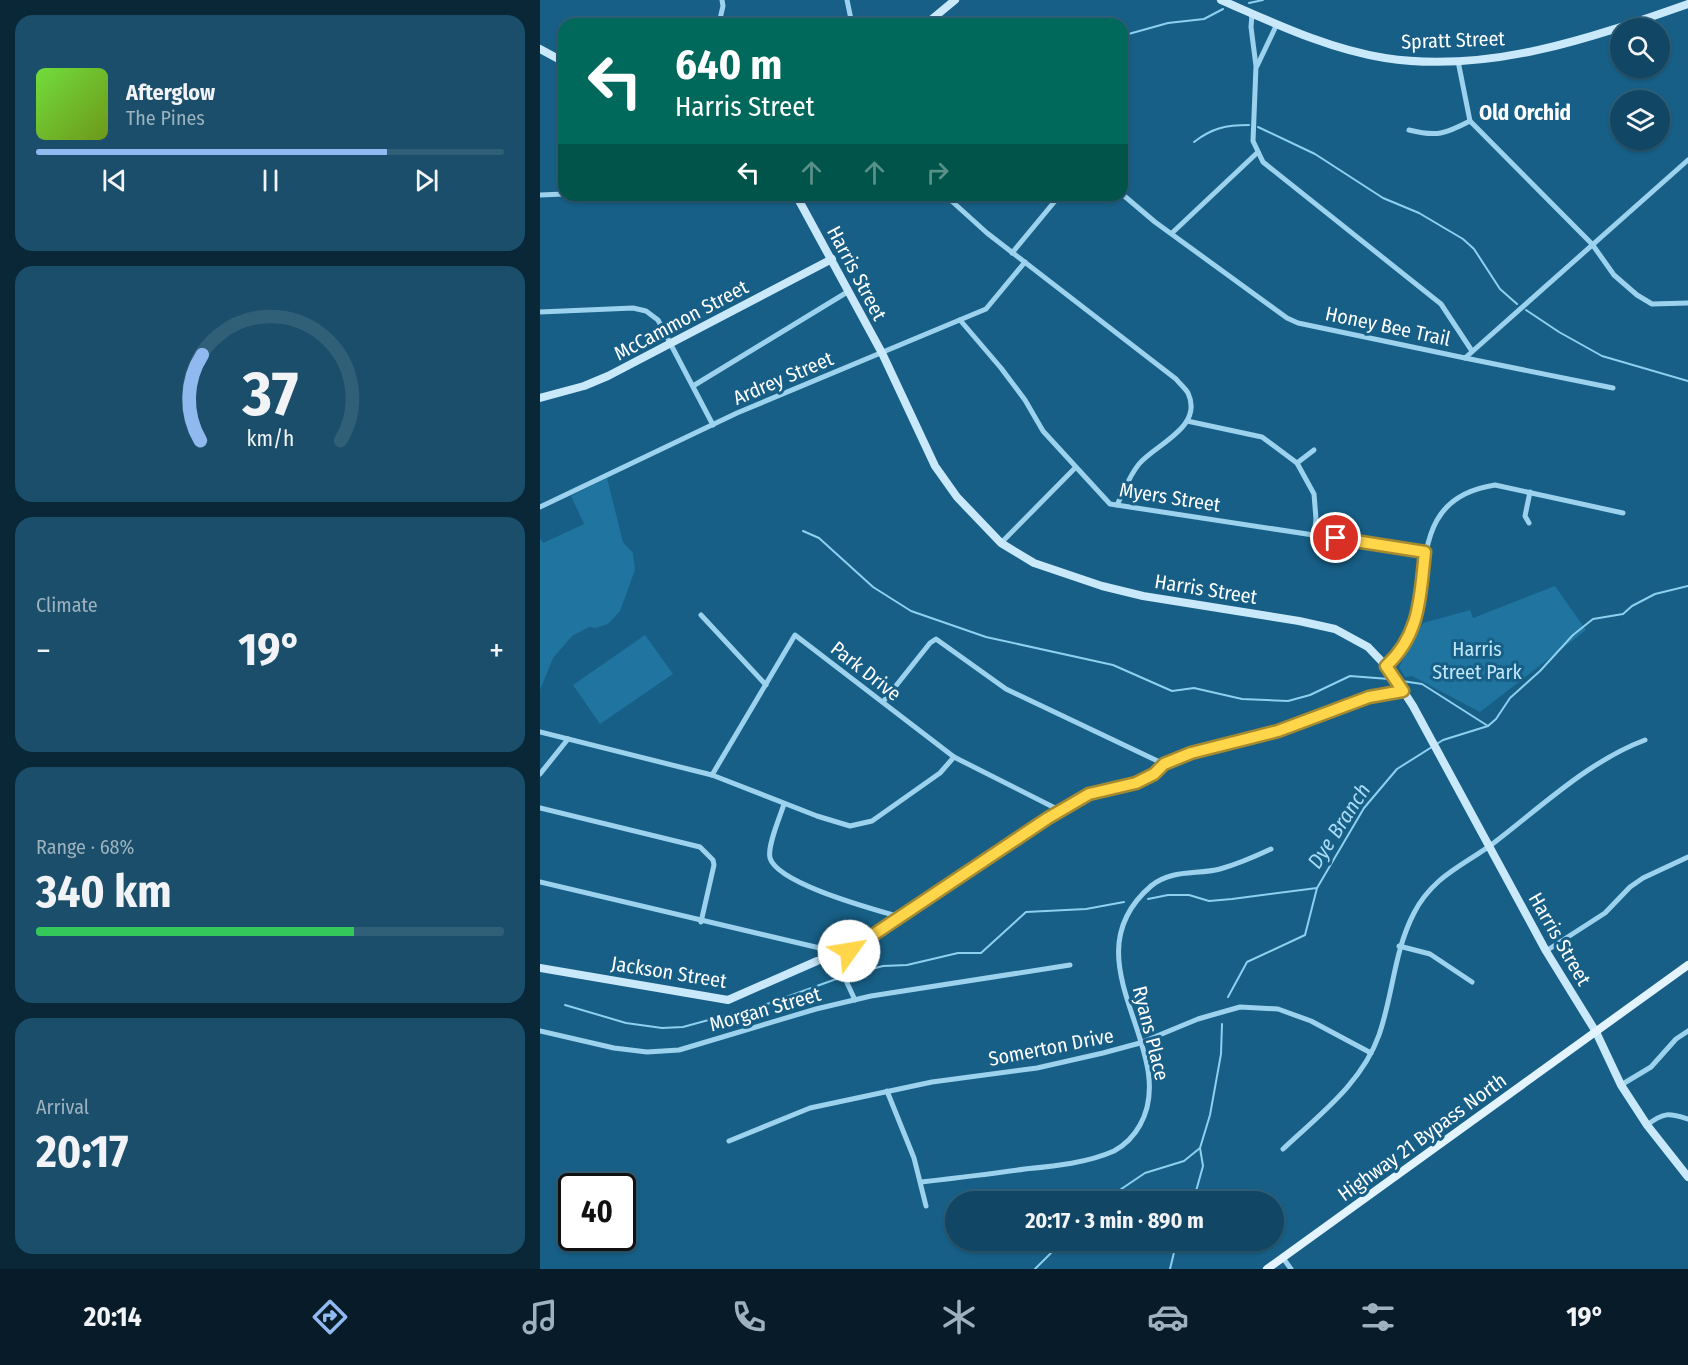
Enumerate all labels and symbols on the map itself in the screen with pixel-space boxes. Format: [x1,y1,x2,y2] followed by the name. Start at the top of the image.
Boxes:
[1401,26,1506,54] street label: Spratt Street
[1479,100,1571,126] district label: Old Orchid
[822,222,892,325] street label: Harris Street
[610,274,752,365] street label: McCammon Street
[1323,301,1453,351] street label: Honey Bee Trail
[729,346,837,410] street label: Ardrey Street
[1118,477,1223,517] street label: Myers Street
[1310,512,1361,563] pin
[1153,569,1259,609] street label: Harris Street
[826,636,906,706] street label: Park Drive
[1432,637,1522,684] park label: Harris Street Park
[1302,779,1376,873] water label: Dye Branch
[1524,888,1596,990] street label: Harris Street
[817,919,881,983] position arrow
[610,951,729,993] street label: Jackson Street
[707,982,824,1036] street label: Morgan Street
[1128,983,1174,1083] street label: Ryans Place
[986,1023,1116,1071] street label: Somerton Drive
[1333,1068,1511,1206] street label: Highway 21 Bypass North
[558,1173,636,1251] speed limit sign: 40

